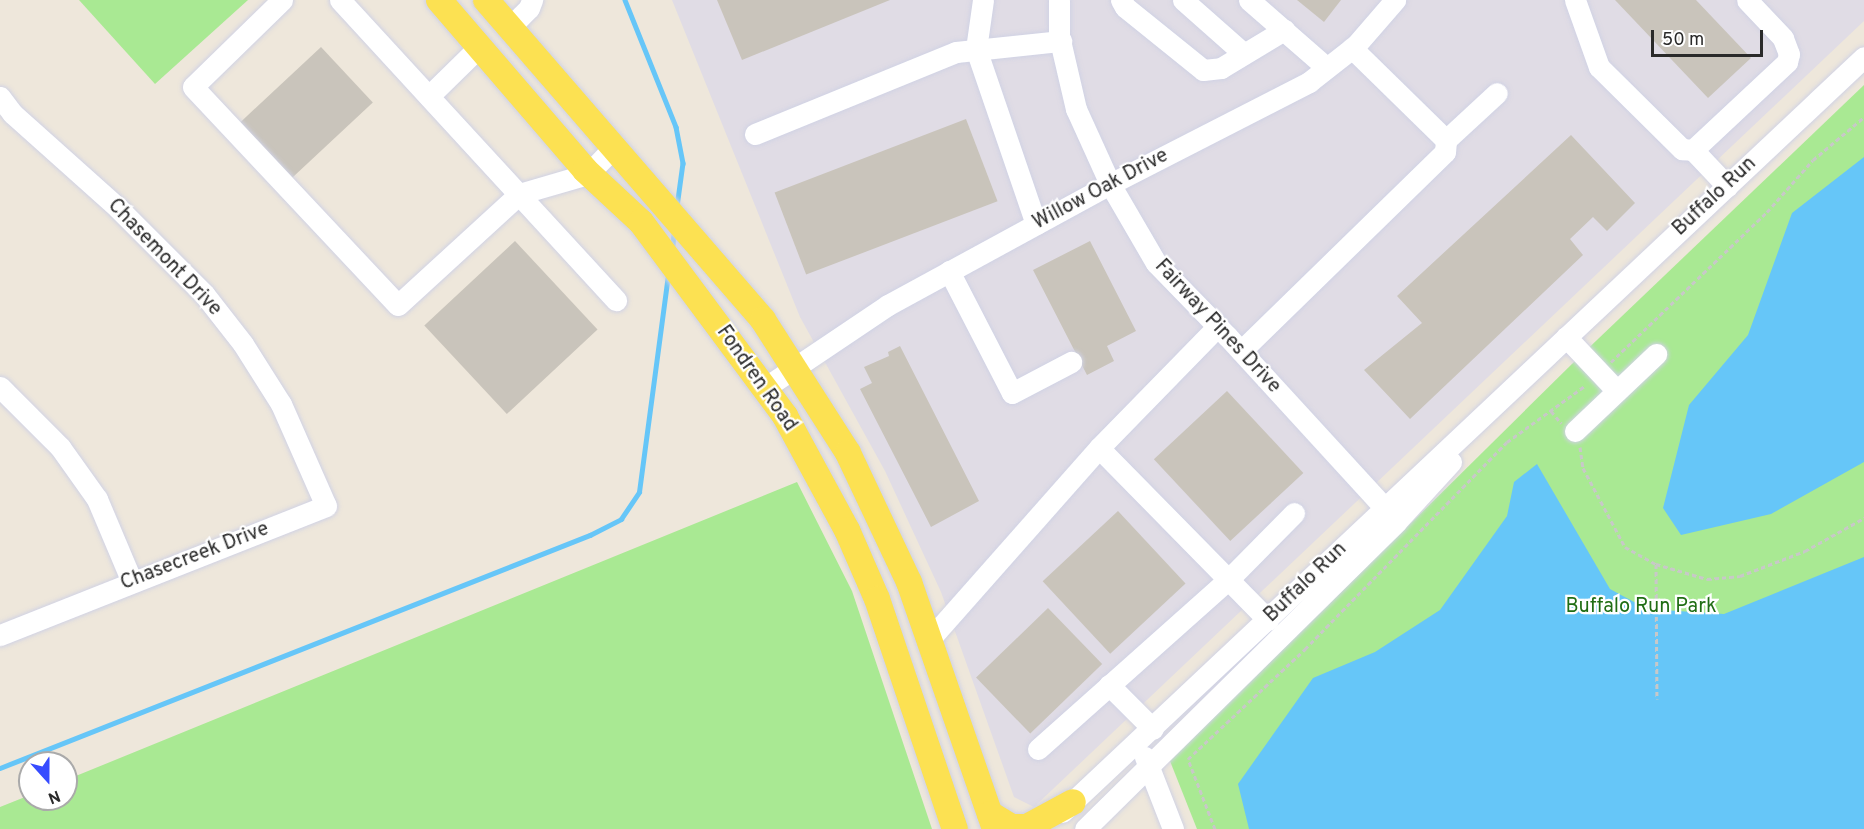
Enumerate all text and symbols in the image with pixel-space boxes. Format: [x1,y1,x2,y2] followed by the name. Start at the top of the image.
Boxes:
[1654,18,1766,56] scale bar
[1662,29,1704,52] text: 50 m
[1029,144,1173,236] street label: Willow Oak Drive
[1668,152,1762,242] street label: Buffalo Run
[102,194,226,322] street label: Chasemont Drive
[1149,255,1285,399] street label: Fairway Pines Drive
[711,321,801,437] street label: Fondren Road
[117,518,273,596] street label: Chasecreek Drive
[1260,538,1352,628] street label: Buffalo Run
[1565,595,1717,619] park label: Buffalo Run Park
[18,751,78,811] north arrow
[45,785,63,807] text: N

